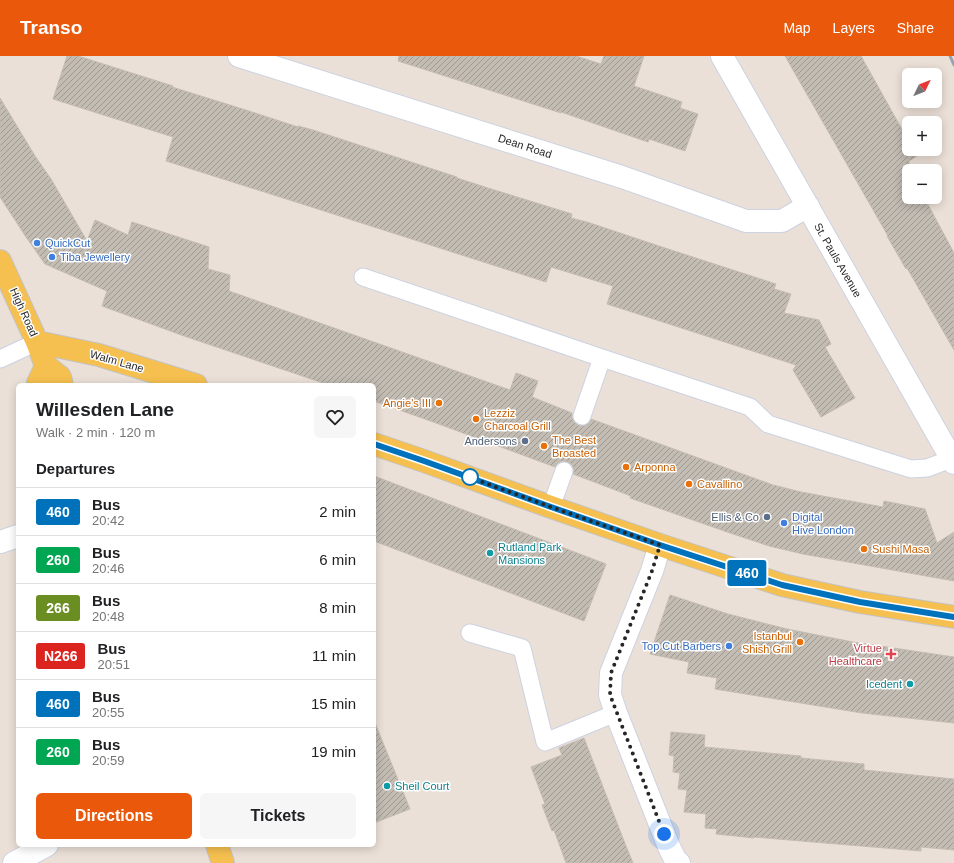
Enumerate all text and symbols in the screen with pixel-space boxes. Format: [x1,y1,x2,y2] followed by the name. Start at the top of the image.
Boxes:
[20,17,82,38] text: Transo
[783,20,811,36] text: Map
[833,20,875,36] text: Layers
[897,20,934,36] text: Share
[902,68,942,108] north arrow
[902,68,942,204] map controls
[902,116,942,156] button: +
[497,132,553,160] street label: Dean Road
[902,164,942,204] button: −
[812,221,864,299] street label: St. Pauls Avenue
[45,237,90,249] place label: QuickCut
[32,238,42,248] marker: QuickCut
[60,251,130,263] place label: Tiba Jewellery
[47,252,57,262] marker: Tiba Jewellery
[8,286,40,338] street label: High Road
[89,348,145,374] street label: Walm Lane
[314,396,356,438] button: heart
[383,397,431,409] place label: Angie's III
[434,398,444,408] marker: Angie's III
[36,399,174,420] text: Willesden Lane
[484,407,551,432] place label: Lezziz Charcoal Grill
[471,414,481,424] marker: Lezziz Charcoal Grill
[36,425,155,440] text: Walk · 2 min · 120 m
[552,434,596,459] place label: The Best Broasted
[464,435,517,447] place label: Andersons
[520,436,530,446] marker: Andersons
[539,441,549,451] marker: The Best Broasted
[36,460,115,477] text: Departures
[634,461,676,473] place label: Arponna
[621,462,631,472] marker: Arponna
[461,468,479,486] unlabelled marker
[697,478,742,490] place label: Cavallino
[684,479,694,489] marker: Cavallino
[92,496,120,513] text: Bus
[319,503,356,520] text: 2 min
[46,504,70,520] text: 460
[711,511,759,523] place label: Ellis & Co
[792,511,854,536] place label: Digital Hive London
[762,512,772,522] marker: Ellis & Co
[92,513,125,528] text: 20:42
[779,518,789,528] marker: Digital Hive London
[498,541,562,566] place label: Rutland Park Mansions
[872,543,930,555] place label: Sushi Masa
[92,544,120,561] text: Bus
[859,544,869,554] marker: Sushi Masa
[485,548,495,558] marker: Rutland Park Mansions
[319,551,356,568] text: 6 min
[46,552,70,568] text: 260
[724,560,770,586] line badge: 460
[92,561,125,576] text: 20:46
[735,565,759,581] text: 460
[92,592,120,609] text: Bus
[319,599,356,616] text: 8 min
[46,600,70,616] text: 266
[92,609,125,624] text: 20:48
[742,630,792,655] place label: Istanbul Shish Grill
[795,637,805,647] marker: Istanbul Shish Grill
[97,640,126,657] text: Bus
[642,640,721,652] place label: Top Cut Barbers
[724,641,734,651] marker: Top Cut Barbers
[829,642,882,667] place label: Virtue Healthcare
[312,647,356,664] text: 11 min
[44,648,77,664] text: N266
[885,648,897,660] marker: Virtue Healthcare
[97,657,130,672] text: 20:51
[866,678,902,690] place label: Icedent
[905,679,915,689] marker: Icedent
[92,688,120,705] text: Bus
[311,695,356,712] text: 15 min
[46,696,70,712] text: 460
[92,705,125,720] text: 20:55
[92,736,120,753] text: Bus
[311,743,356,760] text: 19 min
[46,744,70,760] text: 260
[92,753,125,768] text: 20:59
[395,780,449,792] place label: Sheil Court
[382,781,392,791] marker: Sheil Court
[36,793,192,839] button: Directions
[200,793,356,839] button: Tickets
[654,824,674,844] your location

